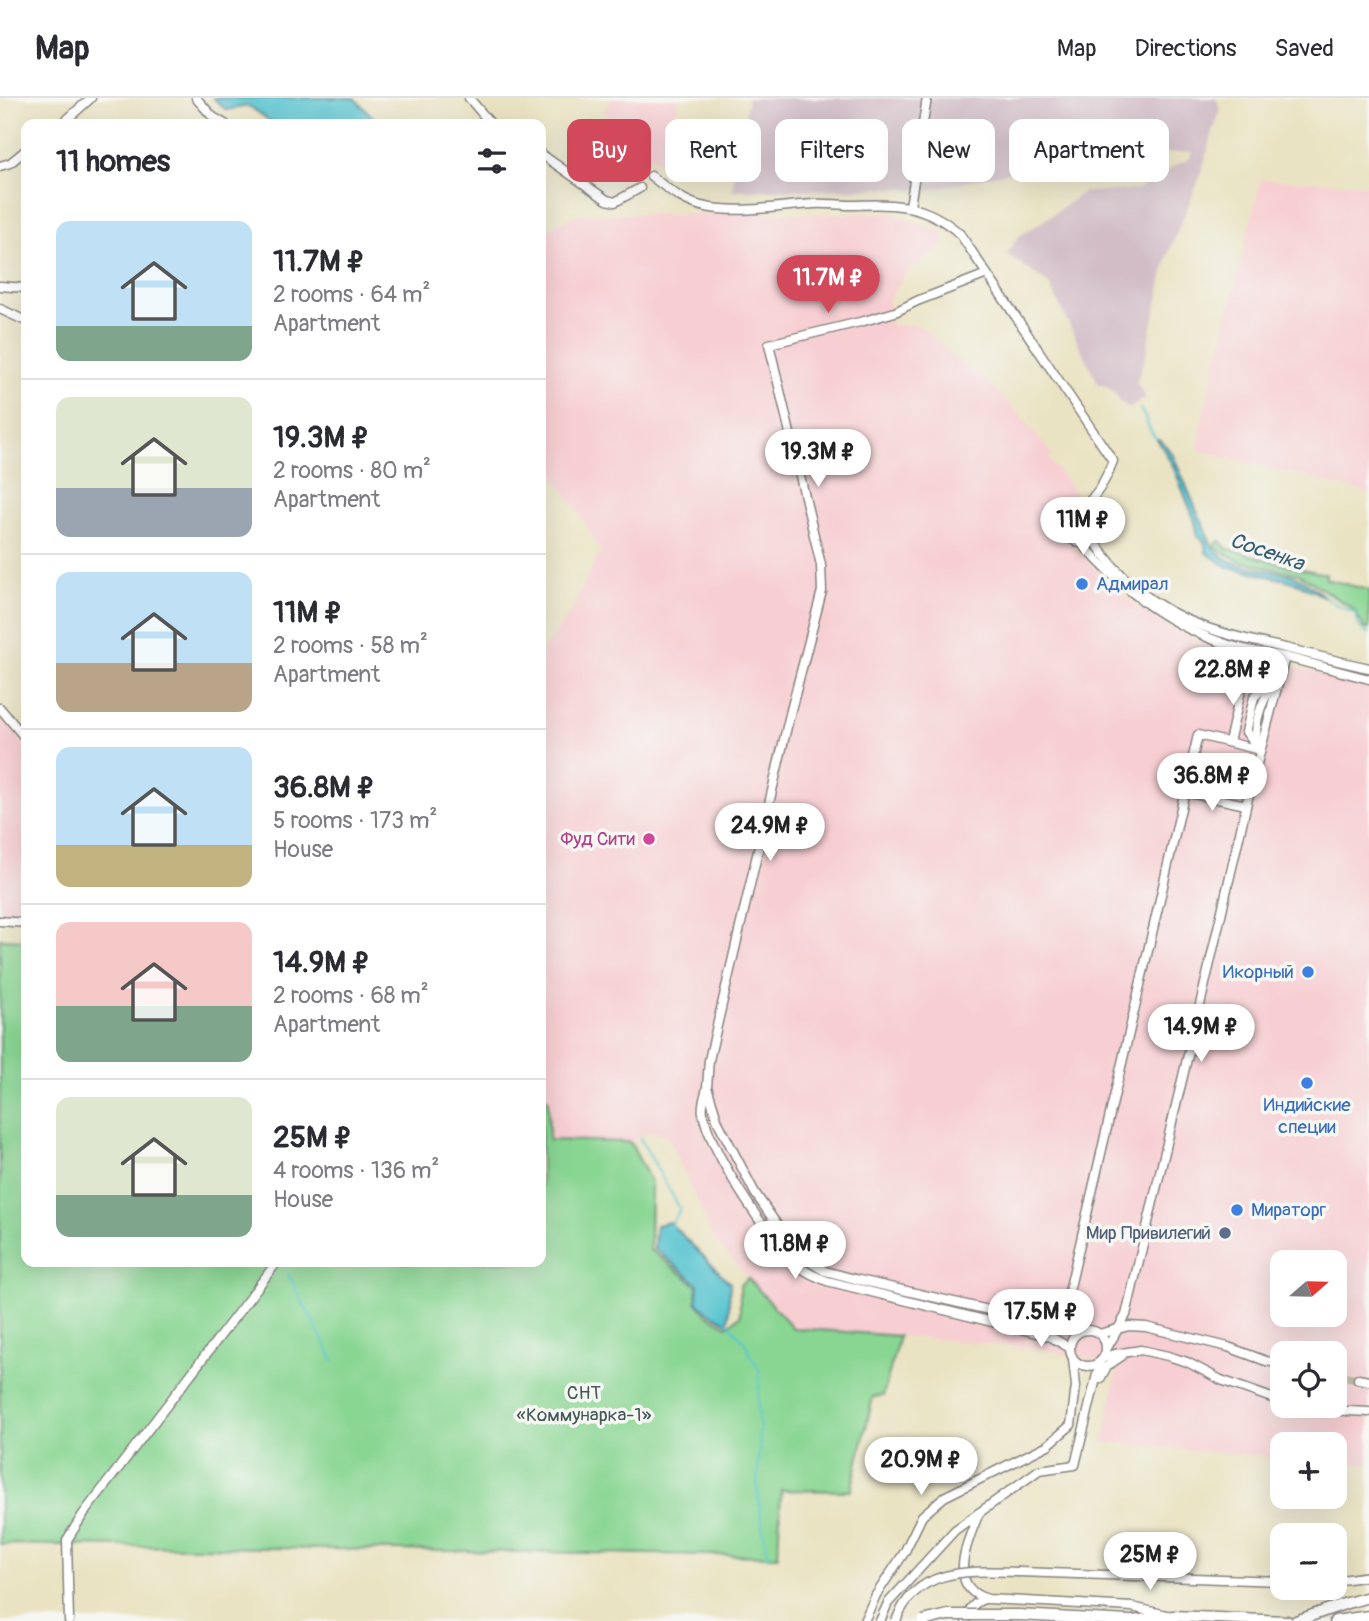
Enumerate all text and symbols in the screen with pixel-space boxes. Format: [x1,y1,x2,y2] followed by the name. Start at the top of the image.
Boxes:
[35,28,90,69] text: Map
[1057,34,1097,63] text: Map
[1135,34,1236,63] text: Directions
[1274,34,1334,63] text: Saved
[567,119,651,182] chip: Buy
[665,119,761,182] chip: Rent
[775,119,888,182] chip: Filters
[902,119,995,182] chip: New
[1009,119,1169,182] chip: Apartment
[473,142,511,180] icon: filters
[56,143,170,180] text: 11 homes
[273,243,365,280] text: 11.7M ₽
[112,249,196,333] icon: home
[763,256,893,315] pin: 11.7M ₽
[793,263,863,292] text: 11.7M ₽
[273,280,430,309] text: 2 rooms · 64 m²
[273,309,380,338] text: Apartment
[273,419,370,456] text: 19.3M ₽
[112,425,196,509] icon: home
[753,430,883,489] pin: 19.3M ₽
[781,437,855,466] text: 19.3M ₽
[273,456,431,485] text: 2 rooms · 80 m²
[273,485,380,514] text: Apartment
[1034,498,1132,557] pin: 11M ₽
[1056,505,1110,534] text: 11M ₽
[1227,527,1309,578] water label: Сосенка
[1096,572,1169,596] place label: Адмирал
[1074,576,1090,592] marker: Адмирал
[273,594,343,631] text: 11M ₽
[112,600,196,684] icon: home
[273,631,428,660] text: 2 rooms · 58 m²
[1168,648,1298,707] pin: 22.8M ₽
[1194,655,1272,684] text: 22.8M ₽
[273,660,380,689] text: Apartment
[1147,754,1277,813] pin: 36.8M ₽
[1173,761,1251,790] text: 36.8M ₽
[273,769,375,806] text: 36.8M ₽
[112,775,196,859] icon: home
[705,804,835,863] pin: 24.9M ₽
[273,806,437,835] text: 5 rooms · 173 m²
[731,811,809,840] text: 24.9M ₽
[560,827,636,851] place label: Фуд Сити
[641,831,657,847] marker: Фуд Сити
[273,835,333,864] text: House
[273,944,370,981] text: 14.9M ₽
[112,950,196,1034] icon: home
[1223,960,1294,984] place label: Икорный
[1300,964,1316,980] marker: Икорный
[273,981,429,1010] text: 2 rooms · 68 m²
[1136,1004,1266,1064] pin: 14.9M ₽
[273,1010,380,1039] text: Apartment
[1164,1012,1238,1041] text: 14.9M ₽
[1299,1075,1315,1091] marker: Индийские специи
[1263,1093,1351,1139] place label: Индийские специи
[273,1119,352,1156] text: 25M ₽
[112,1125,196,1209] icon: home
[273,1156,439,1185] text: 4 rooms · 136 m²
[273,1185,333,1214] text: House
[1251,1198,1327,1222] place label: Мираторг
[1229,1202,1245,1218] marker: Мираторг
[1086,1221,1211,1245] place label: Мир Привилегий
[730,1222,860,1281] pin: 11.8M ₽
[1217,1225,1233,1241] marker: Мир Привилегий
[760,1229,830,1258] text: 11.8M ₽
[1270,1250,1348,1326] north arrow
[1270,1250,1347,1600] map controls
[976,1290,1106,1349] pin: 17.5M ₽
[1004,1297,1078,1326] text: 17.5M ₽
[1270,1341,1347,1418] button: locate
[517,1381,652,1427] park label: СНТ «Коммунарка-1»
[1270,1432,1347,1509] button: +
[856,1438,986,1497] pin: 20.9M ₽
[881,1445,961,1474] text: 20.9M ₽
[1270,1523,1347,1600] button: −
[1101,1532,1199,1592] pin: 25M ₽
[1120,1540,1180,1569] text: 25M ₽

